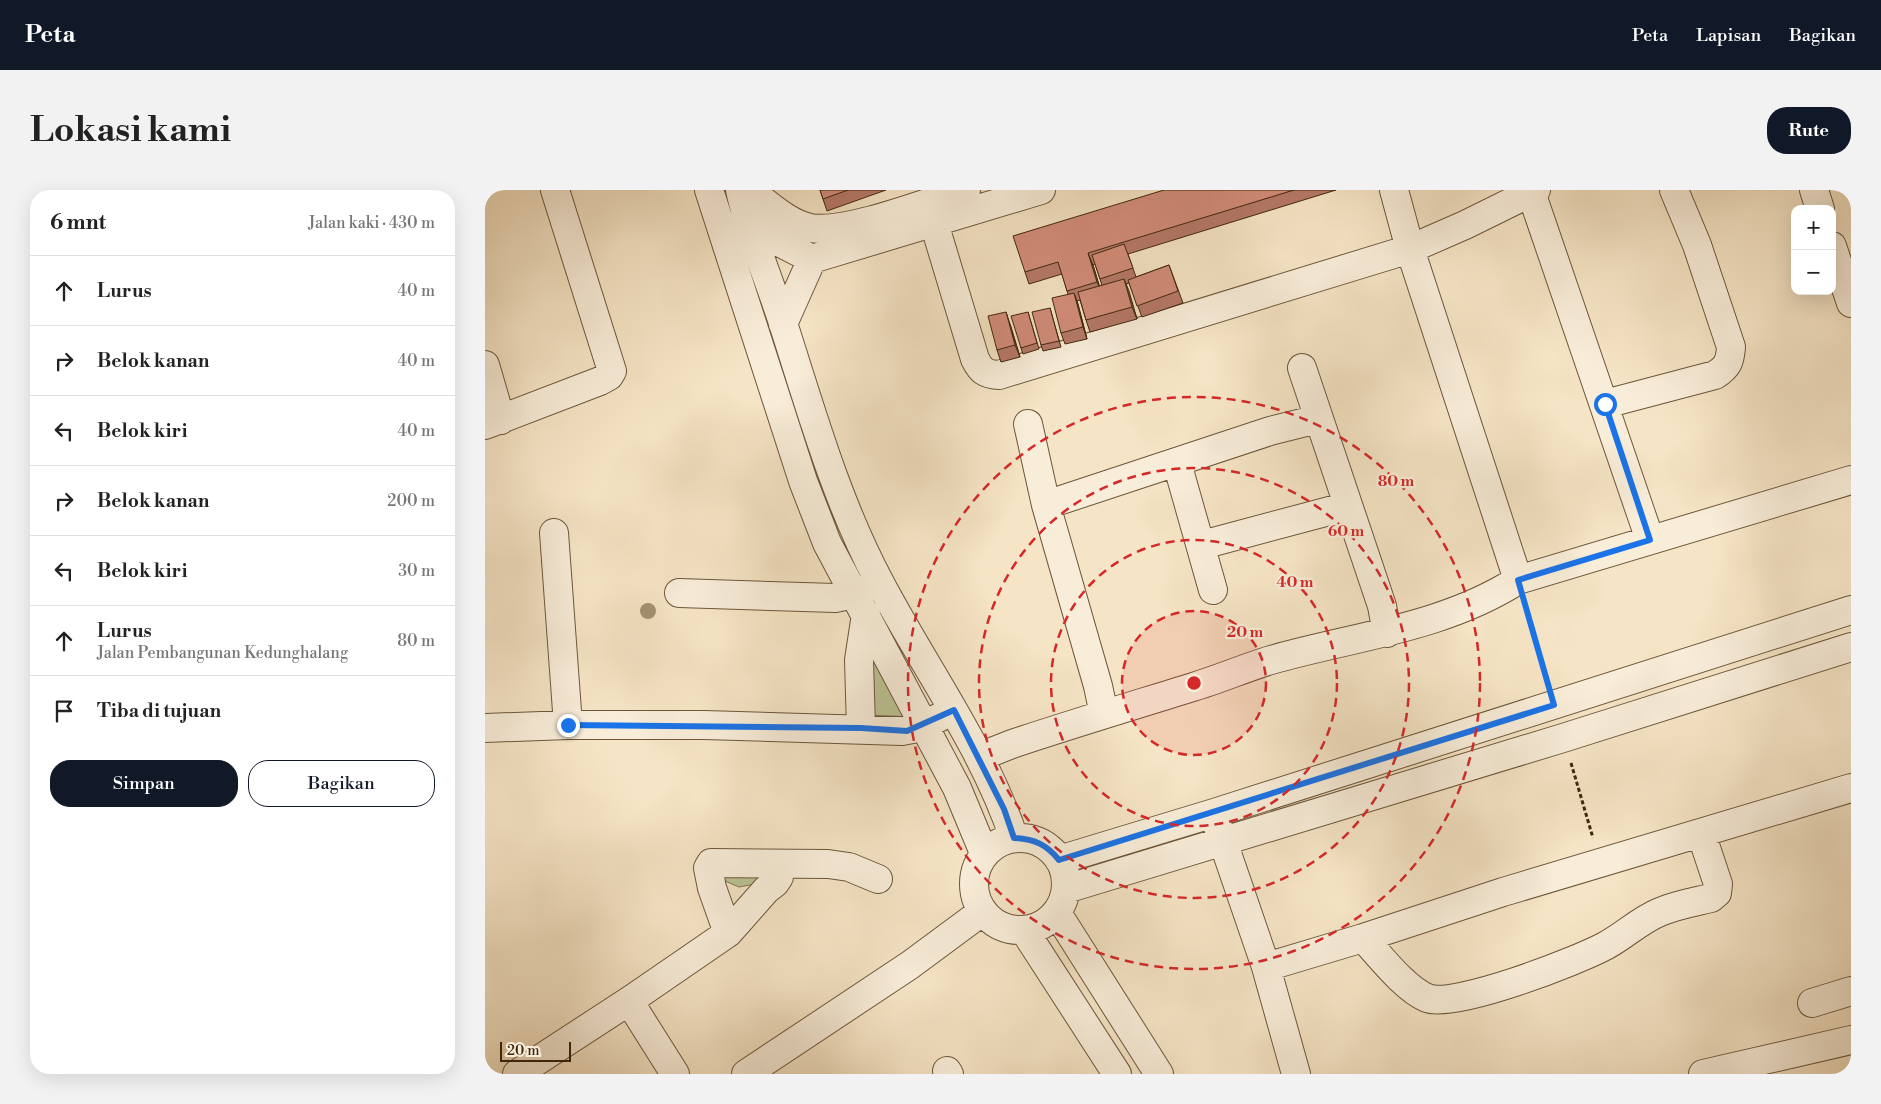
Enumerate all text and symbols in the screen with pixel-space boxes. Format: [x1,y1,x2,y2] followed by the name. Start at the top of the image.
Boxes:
[25,20,75,50] text: Peta
[1632,24,1668,47] text: Peta
[1696,24,1761,47] text: Lapisan
[1789,24,1856,47] text: Bagikan
[1767,107,1851,154] button: Rute
[30,109,231,152] text: Lokasi kami
[1791,205,1836,295] map controls
[1791,205,1836,250] button: +
[50,210,106,236] text: 6 mnt
[308,213,435,233] text: Jalan kaki · 430 m
[1791,250,1836,295] button: −
[50,277,78,305] icon: ahead
[97,279,152,303] text: Lurus
[398,281,435,301] text: 40 m
[50,347,78,375] icon: right
[97,349,210,373] text: Belok kanan
[398,351,435,371] text: 40 m
[1594,393,1617,416] route start
[50,417,78,445] icon: left
[97,419,187,443] text: Belok kiri
[398,421,435,441] text: 40 m
[1378,472,1415,491] text: 80 m
[50,487,78,515] icon: right
[97,489,210,513] text: Belok kanan
[387,491,435,511] text: 200 m
[1328,522,1365,541] text: 60 m
[50,557,78,585] icon: left
[97,559,187,583] text: Belok kiri
[398,561,435,581] text: 30 m
[1276,573,1314,592] text: 40 m
[97,619,152,643] text: Lurus
[1227,623,1264,642] text: 20 m
[50,627,78,655] icon: ahead
[397,631,435,651] text: 80 m
[97,643,348,663] text: Jalan Pembangunan Kedunghalang
[1185,674,1203,692] centre of rings
[50,697,78,725] icon: arrive
[97,699,221,723] text: Tiba di tujuan
[557,714,580,737] route end
[50,760,238,807] button: Simpan
[248,760,435,807] button: Bagikan
[500,1039,571,1062] scale bar
[507,1042,539,1060] text: 20 m

